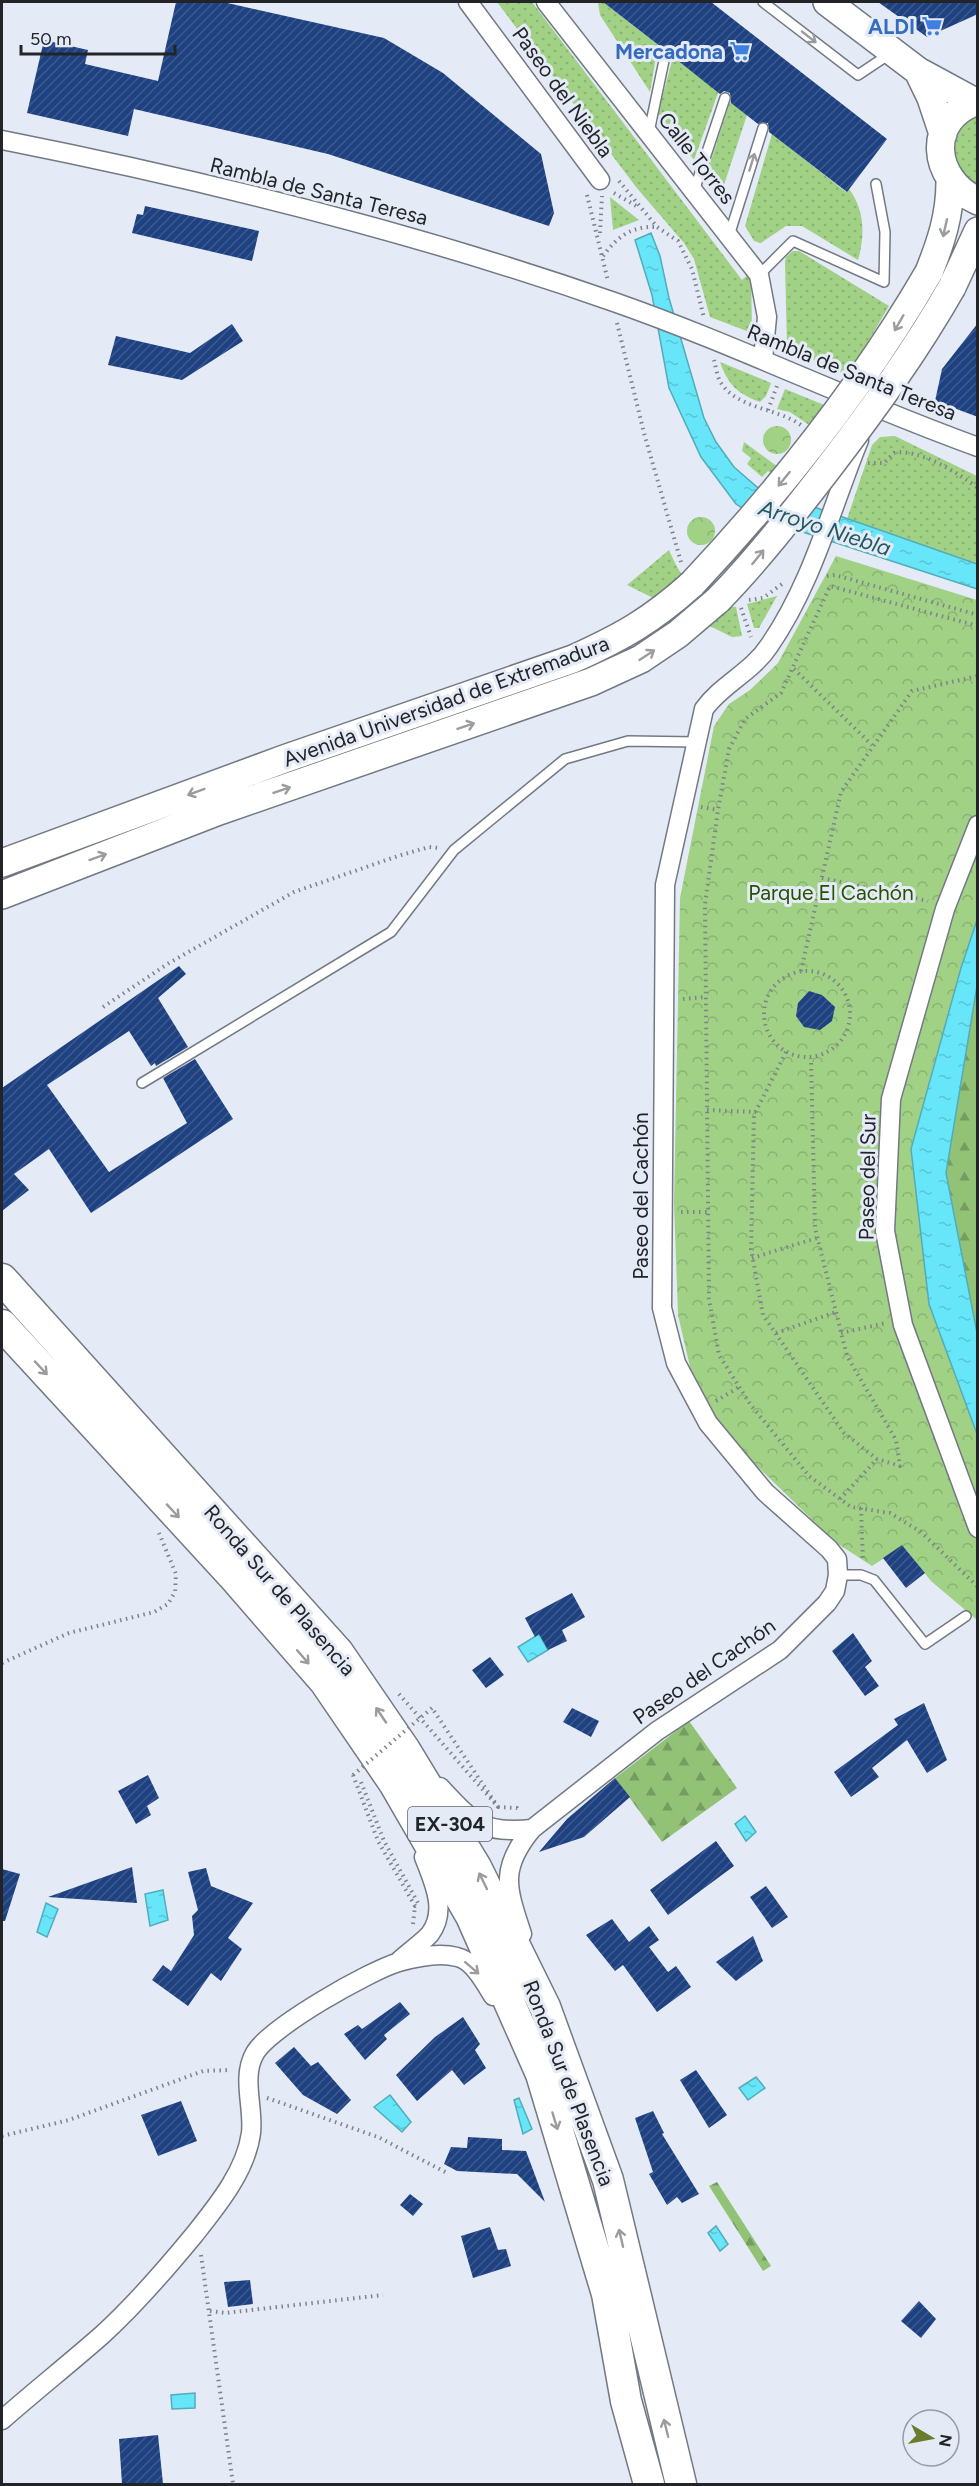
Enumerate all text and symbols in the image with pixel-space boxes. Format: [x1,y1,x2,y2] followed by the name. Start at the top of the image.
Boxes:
[868,14,915,39] place label: ALDI
[920,14,944,38] supermarket icon: ALDI
[21,18,176,56] scale bar
[507,22,619,162] street label: Paseo del Niebla
[30,28,72,50] text: 50 m
[801,31,817,44] one-way arrow
[615,39,723,64] place label: Mercadona
[728,39,752,63] supermarket icon: Mercadona
[653,107,741,209] street label: Calle Torres
[208,152,430,230] street label: Rambla de Santa Teresa
[748,153,759,172] one-way arrow
[938,218,950,237] one-way arrow
[893,313,904,331] one-way arrow
[744,319,960,425] street label: Rambla de Santa Teresa
[777,471,790,487] one-way arrow
[755,494,894,562] water label: Arroyo Niebla
[751,549,764,565] one-way arrow
[280,630,612,772] street label: Avenida Universidad de Extremadura
[638,648,655,660] one-way arrow
[456,720,475,731] one-way arrow
[272,783,291,794] one-way arrow
[187,788,206,799] one-way arrow
[89,850,107,861] one-way arrow
[748,880,914,905] park label: Parque El Cachón
[628,1112,653,1280] street label: Paseo del Cachón
[853,1114,881,1240] street label: Paseo del Sur
[34,1360,48,1375] one-way arrow
[199,1499,361,1681] street label: Ronda Sur de Plasencia
[166,1504,180,1519] one-way arrow
[628,1613,780,1729] street label: Paseo del Cachón
[296,1649,310,1664] one-way arrow
[375,1707,387,1723] one-way arrow
[408,1807,492,1841] road number: EX-304
[477,1872,489,1890] one-way arrow
[464,1961,479,1975] one-way arrow
[518,1977,620,2189] street label: Ronda Sur de Plasencia
[550,2111,561,2130] one-way arrow
[615,2229,627,2248] one-way arrow
[901,2408,961,2468] north arrow
[660,2419,672,2438] one-way arrow
[935,2433,956,2448] text: N

